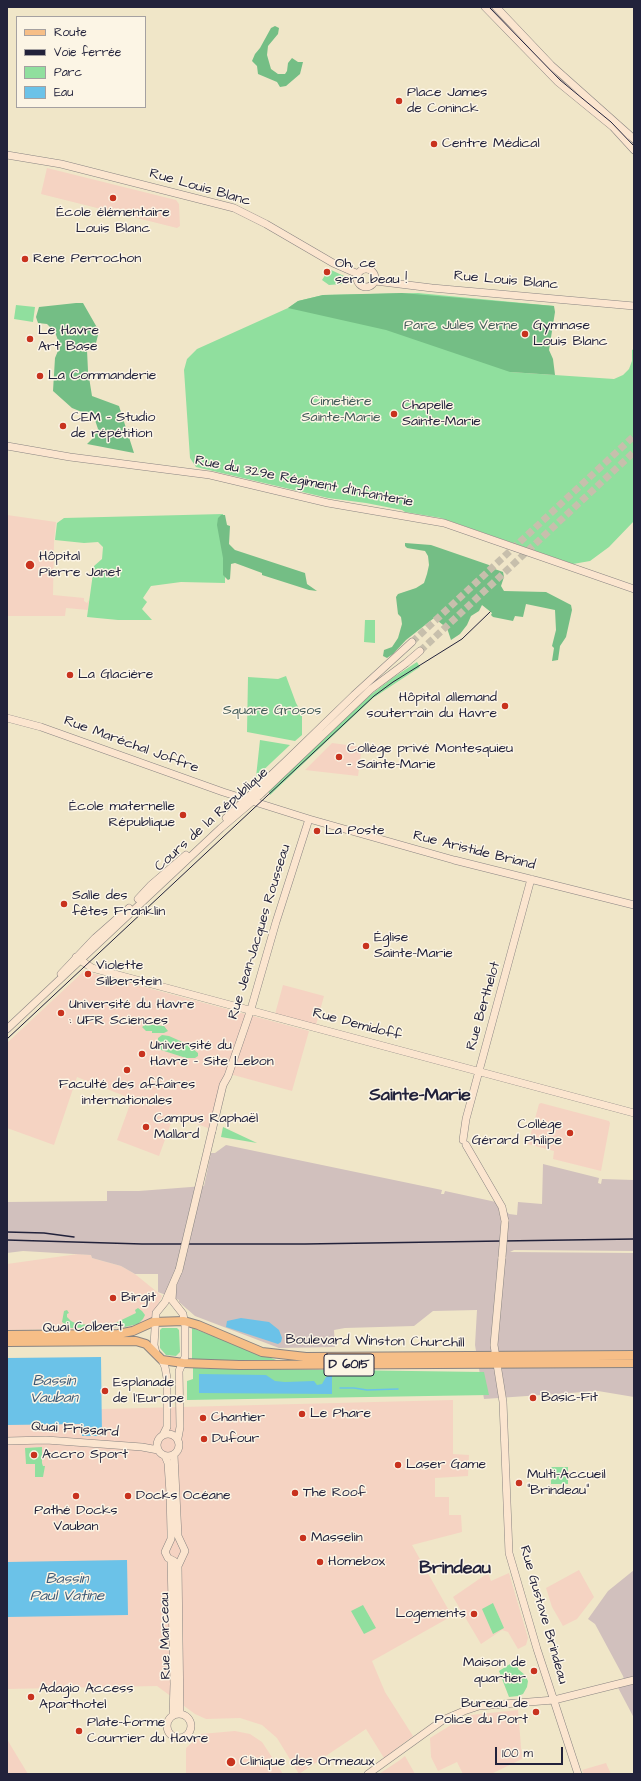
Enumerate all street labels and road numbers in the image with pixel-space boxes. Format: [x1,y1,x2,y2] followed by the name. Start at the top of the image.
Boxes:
[147,165,253,211] street label: Rue Louis Blanc
[453,268,559,294] street label: Rue Louis Blanc
[194,453,414,511] street label: Rue du 329e Régiment d'Infanterie
[61,713,201,777] street label: Rue Maréchal Joffre
[152,765,272,875] street label: Cours de la République
[411,828,537,874] street label: Rue Aristide Briand
[225,842,295,1022] street label: Rue Jean-Jacques Rousseau
[463,960,505,1052] street label: Rue Berthelot
[311,1005,403,1045] street label: Rue Demidoff
[42,1319,124,1337] street label: Quai Colbert
[285,1332,465,1352] street label: Boulevard Winston Churchill
[324,1354,374,1376] road number: D 6015
[31,1419,119,1441] street label: Quai Frissard
[515,1544,571,1686] street label: Rue Gustave Brindeau
[157,1592,175,1680] street label: Rue Marceau

